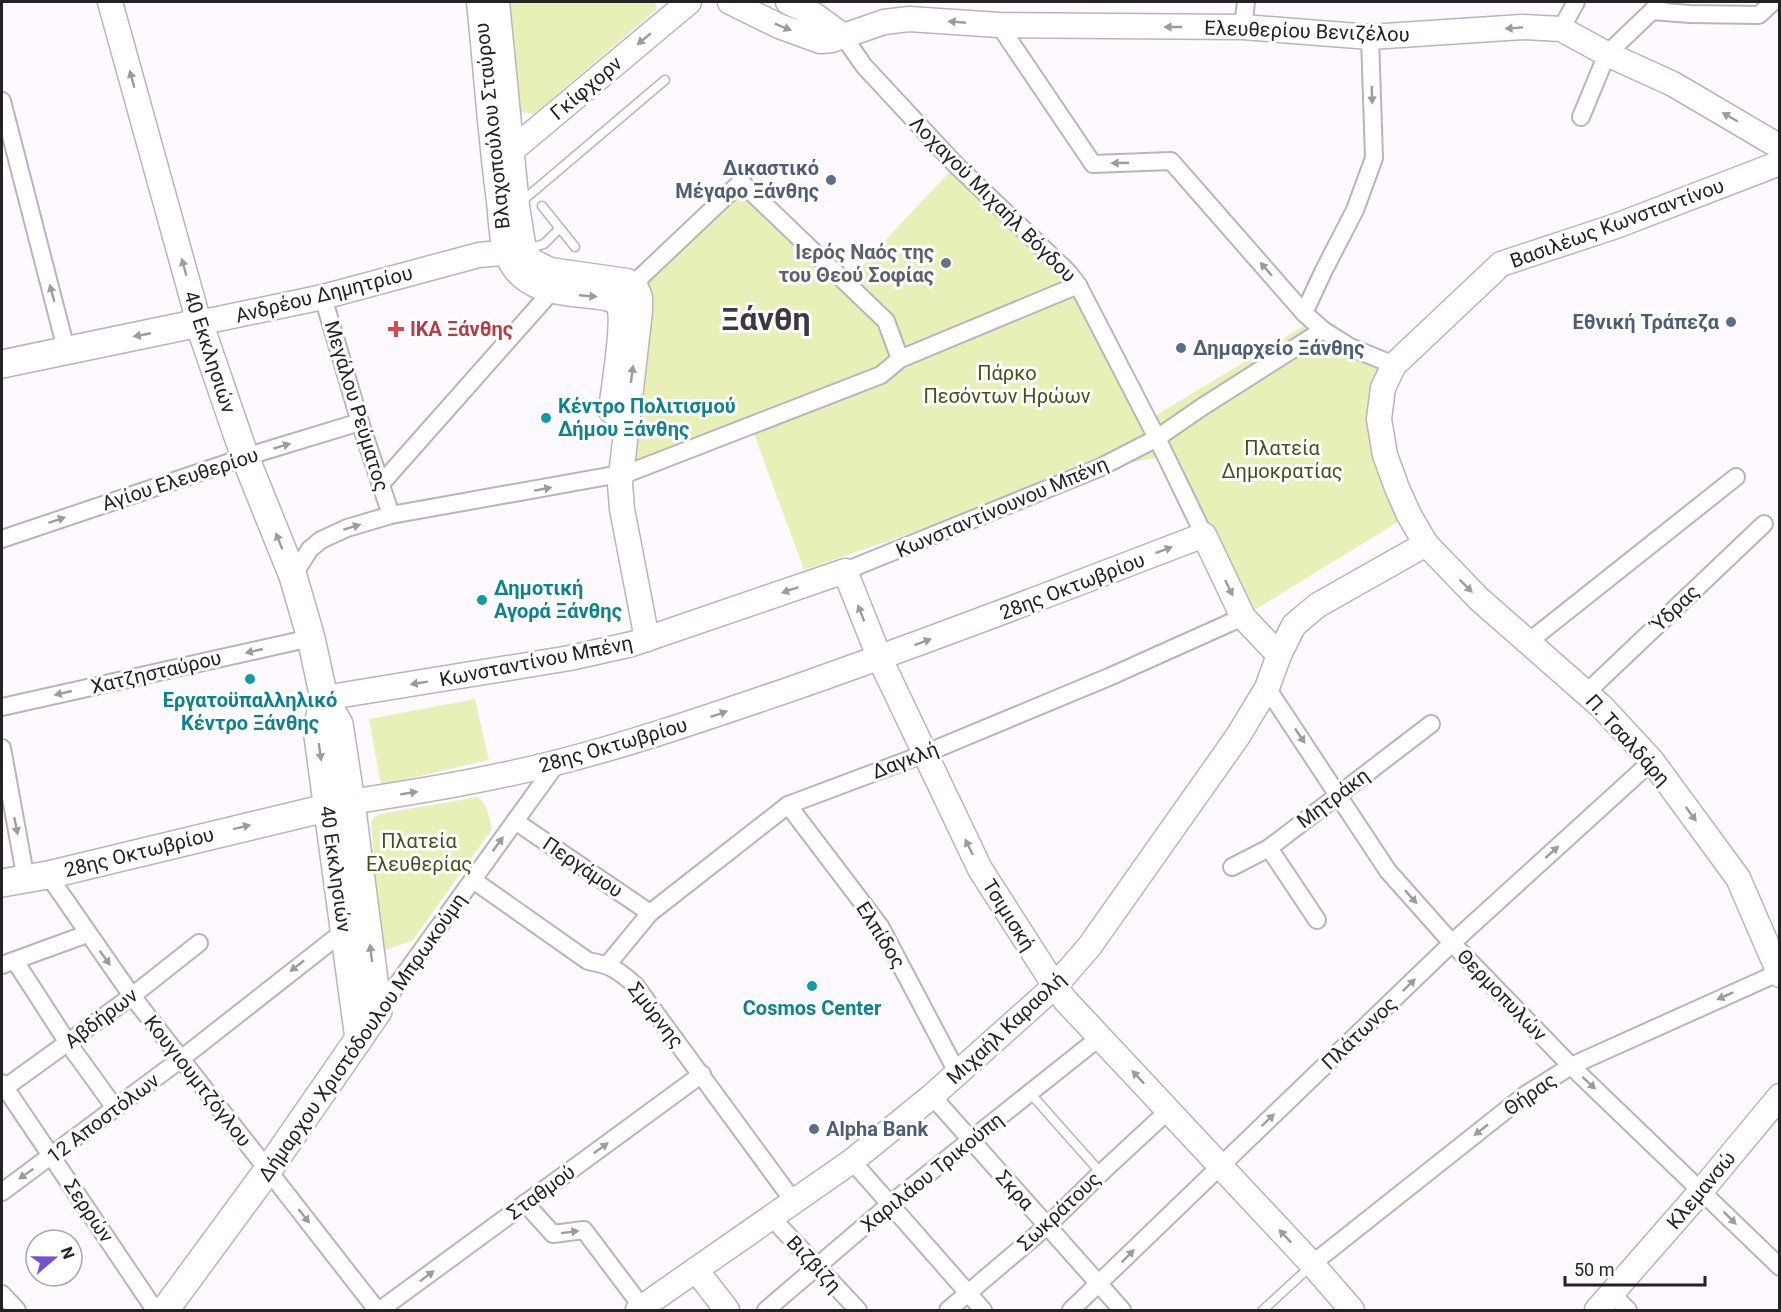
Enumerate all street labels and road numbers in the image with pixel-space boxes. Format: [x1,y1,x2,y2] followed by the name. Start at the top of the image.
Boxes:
[1204,15,1410,47] street label: Ελευθερίου Βενιζέλου
[469,22,515,230] street label: Βλαχοπούλου Σταύρου
[545,51,627,125] street label: Γκίφχορν
[905,111,1081,287] street label: Λοχαγού Μιχαήλ Βόγδου
[1507,173,1727,273] street label: Βασιλέως Κωνσταντίνου
[233,260,415,328] street label: Ανδρέου Δημητρίου
[179,288,241,417] street label: 40 Εκκλησιών
[320,318,394,494] street label: Μεγάλου Ρεύματος
[99,442,261,516] street label: Αγίου Ελευθερίου
[892,451,1112,563] street label: Κωνσταντίνουνου Μπένη
[996,547,1148,625] street label: 28ης Οκτωβρίου
[1645,579,1704,638] street label: Ύδρας
[437,631,635,691] street label: Κωνσταντίνου Μπένη
[88,645,224,699] street label: Χατζησταύρου
[1581,689,1675,791] street label: Π. Τσαλδάρη
[536,712,690,778] street label: 28ης Οκτωβρίου
[868,736,942,784] street label: Δαγκλή
[1292,763,1374,833] street label: Μητράκη
[315,804,357,934] street label: 40 Εκκλησιών
[62,822,216,882] street label: 28ης Οκτωβρίου
[538,832,628,902] street label: Περγάμου
[978,875,1040,955] street label: Τσιμισκή
[253,888,471,1186] street label: Δήμαρχου Χριστόδουλου Μπρωκούμη
[851,897,911,973] street label: Ελπίδος
[1452,944,1552,1046] street label: Θερμοπυλών
[942,967,1070,1089] street label: Μιχαήλ Καραολή
[623,977,689,1053] street label: Σμύρνης
[60,983,142,1053] street label: Αβδήρων
[1316,991,1402,1075] street label: Πλάτωνος
[139,1011,257,1151] street label: Κουγιουμτζόγλου
[1499,1067,1561,1121] street label: Θήρας
[42,1068,164,1168] street label: 12 Αποστόλων
[856,1107,1008,1237] street label: Χαριλάου Τρικούπη
[1661,1146,1741,1234] street label: Κλεμανσώ
[502,1159,580,1225] street label: Σταθμού
[991,1165,1039,1215] street label: Σκρα
[1012,1166,1106,1256] street label: Σωκράτους
[59,1175,119,1247] street label: Σερρών
[782,1231,846,1297] street label: Βιζβίζη

